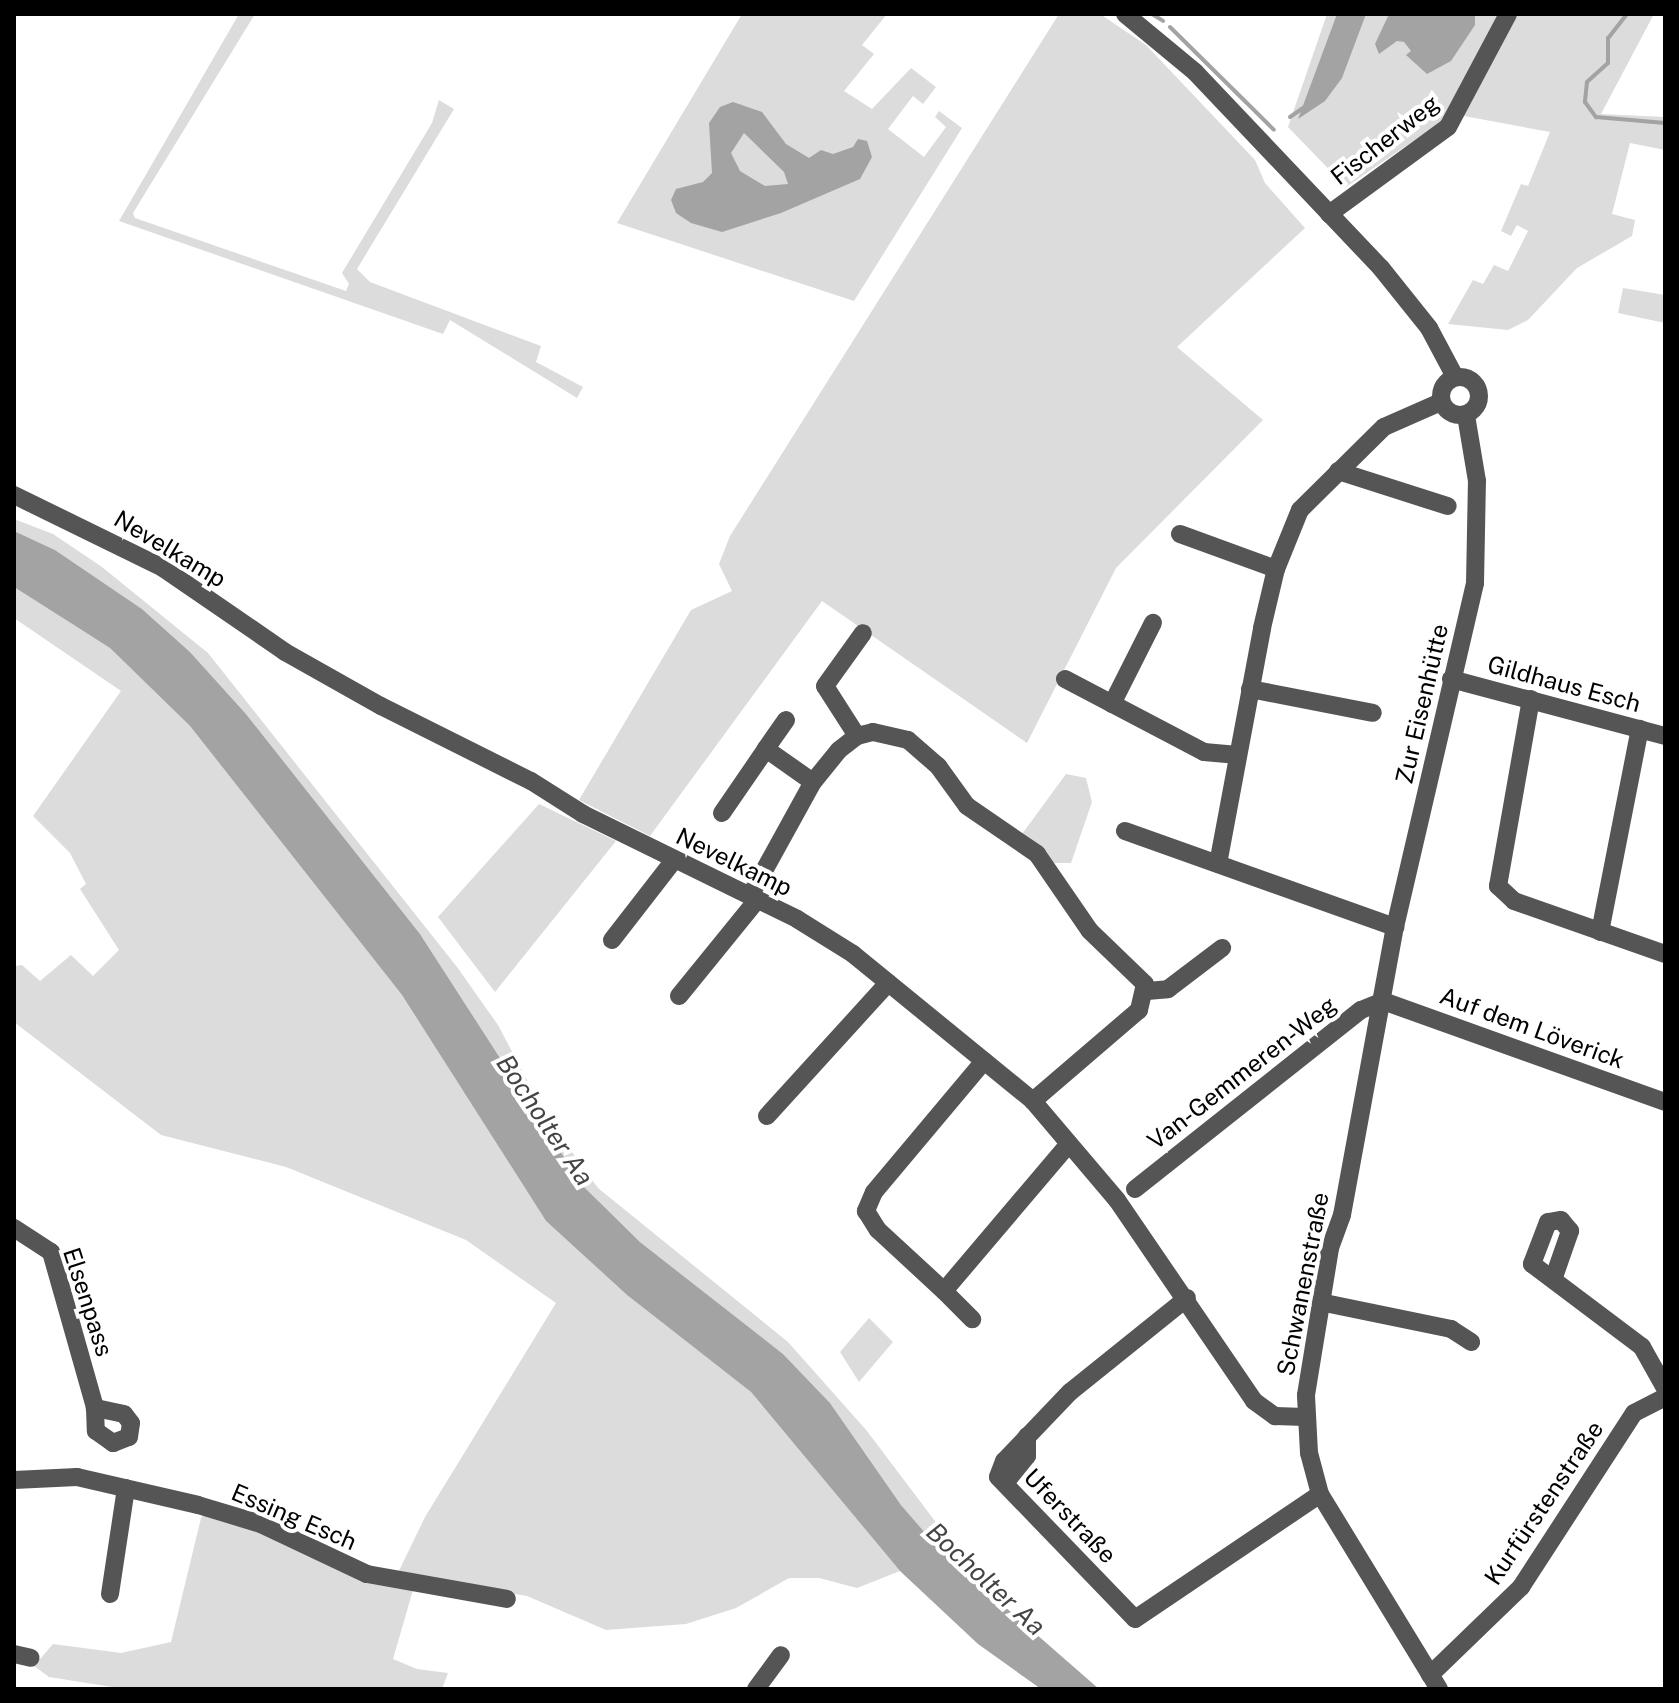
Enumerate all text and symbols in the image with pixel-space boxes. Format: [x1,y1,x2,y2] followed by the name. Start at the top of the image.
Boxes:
[1325,89,1445,191] street label: Fischerweg
[109,504,231,594] street label: Nevelkamp
[1390,621,1454,787] street label: Zur Eisenhütte
[1484,650,1644,718] street label: Gildhaus Esch
[671,822,797,902] street label: Nevelkamp
[1436,981,1628,1075] street label: Auf dem Löverick
[1142,990,1342,1156] street label: Van-Gemmeren-Weg
[490,1049,600,1191] water label: Bocholter Aa
[1271,1190,1335,1378] street label: Schwanenstraße
[57,1244,119,1360] street label: Elsenpass
[1478,1416,1610,1590] street label: Kurfürstenstraße
[1018,1463,1122,1569] street label: Uferstraße
[227,1478,361,1556] street label: Essing Esch
[920,1516,1052,1642] water label: Bocholter Aa

